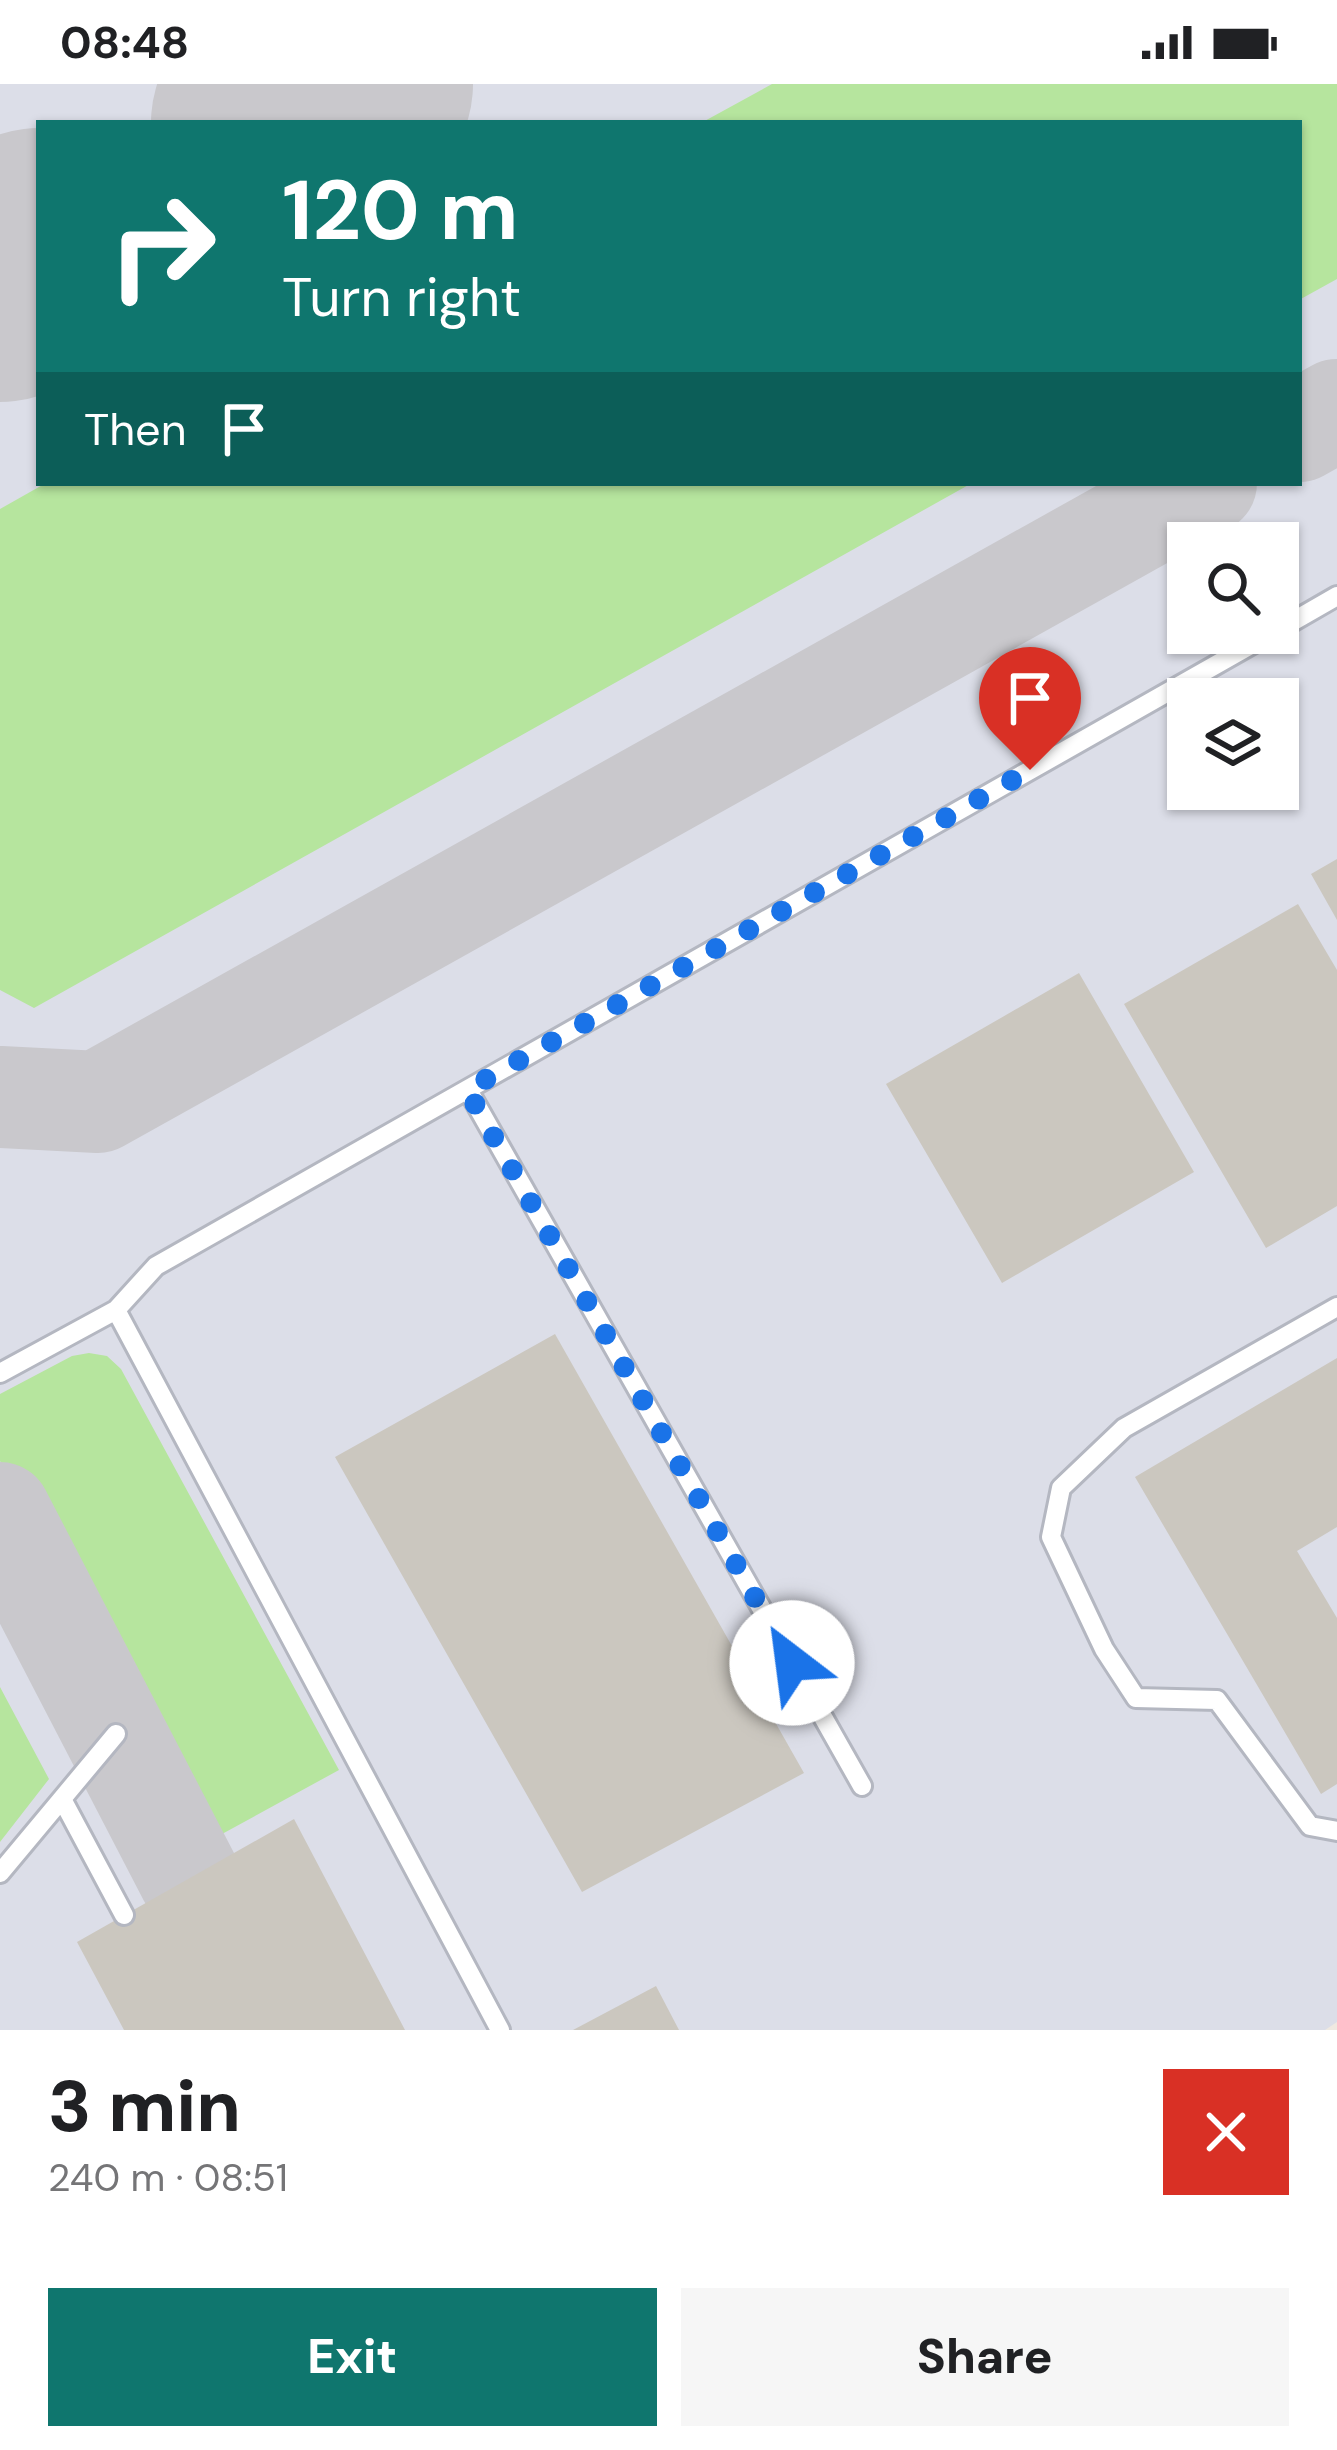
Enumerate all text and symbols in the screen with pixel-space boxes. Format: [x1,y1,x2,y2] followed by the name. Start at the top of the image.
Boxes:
[60,13,189,72] text: 08:48
[282,156,519,265] text: 120 m
[84,168,240,324] icon: right
[282,262,521,333] text: Turn right
[211,396,277,462] icon: arrive
[84,400,187,459] text: Then
[1167,522,1299,810] map controls
[1167,522,1299,654] button: search
[979,647,1081,770] pin
[997,665,1063,731] icon: arrive
[1167,678,1299,810] button: layers
[729,1600,855,1726] position arrow
[48,2060,241,2153] text: 3 min
[1163,2069,1289,2195] button: close
[48,2152,288,2203] text: 240 m · 08:51
[48,2288,657,2426] button: Exit
[681,2288,1289,2426] button: Share

